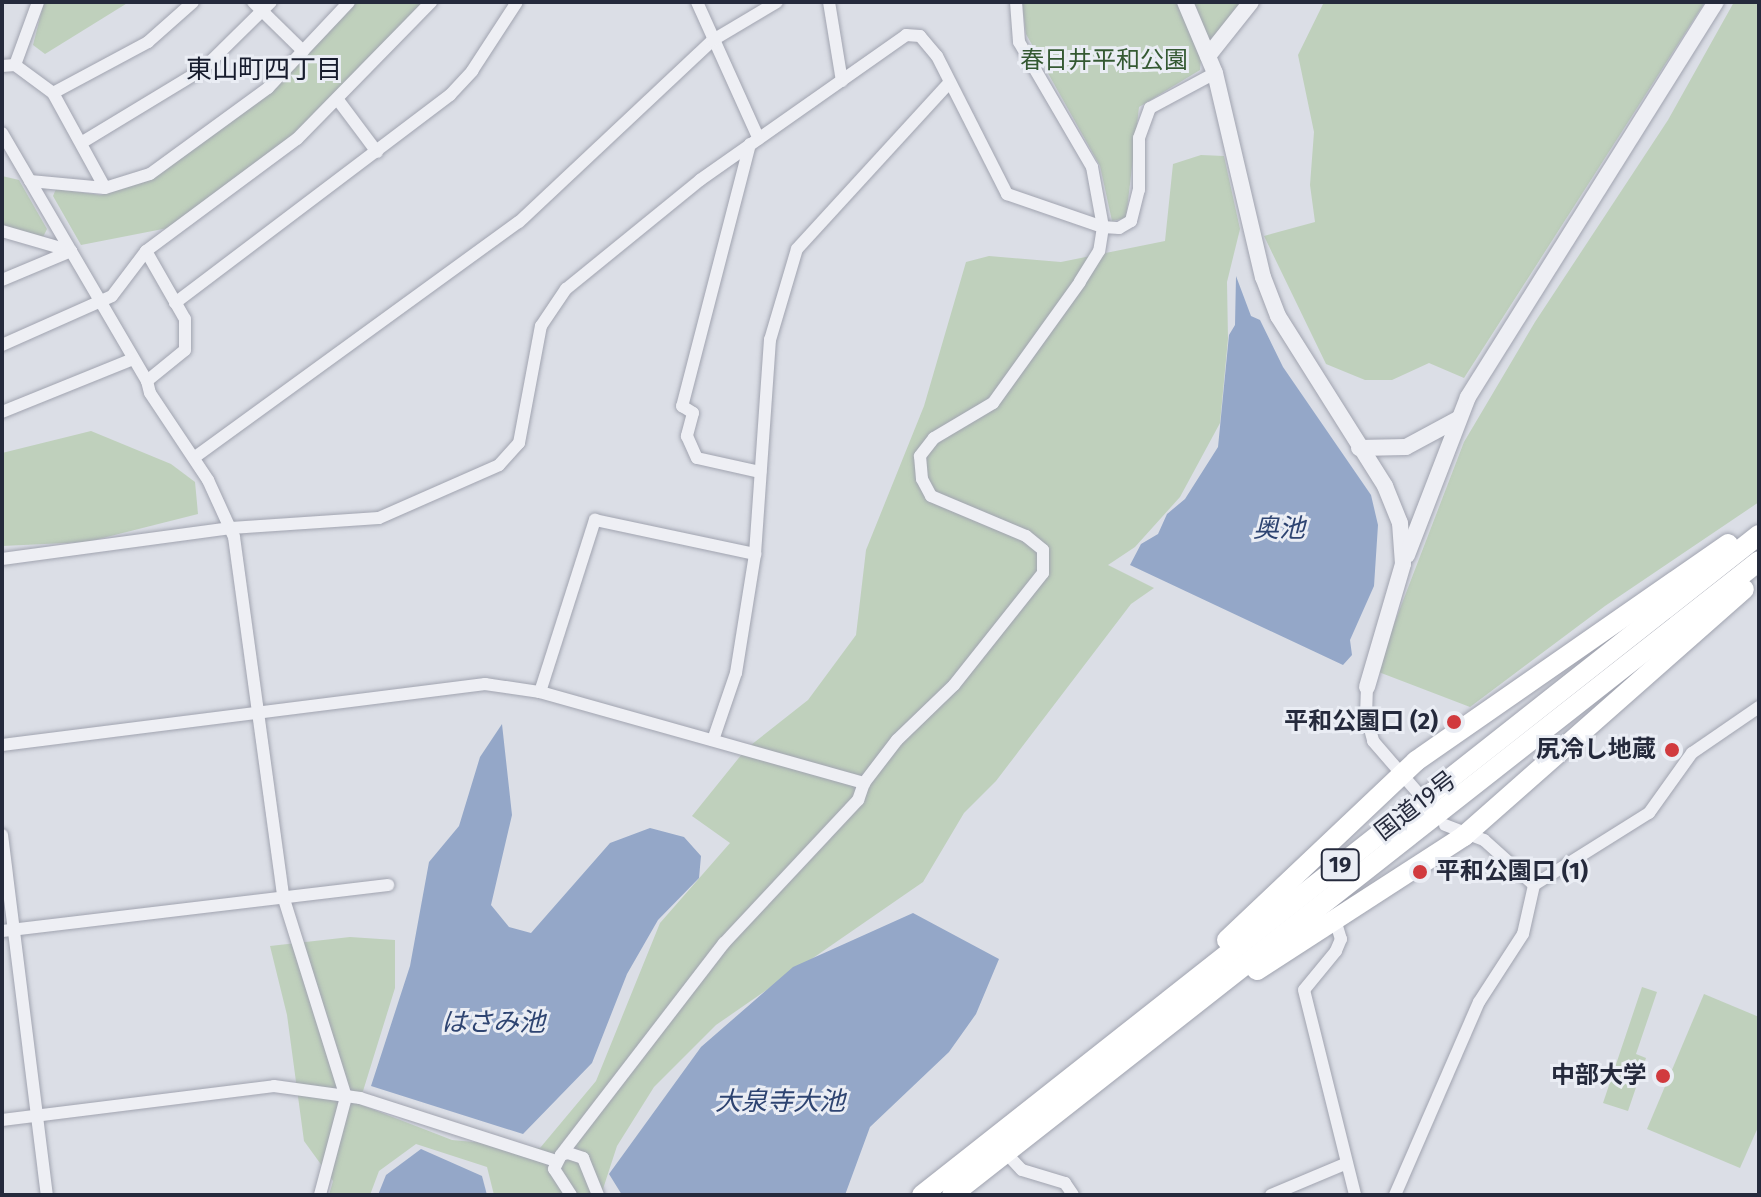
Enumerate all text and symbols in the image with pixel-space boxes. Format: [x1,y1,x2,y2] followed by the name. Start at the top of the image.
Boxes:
[1020,47,1188,75] park label: 春日井平和公園
[186,54,342,86] district label: 東山町四丁目
[1253,513,1305,545] water label: 奥池
[1284,708,1438,736] place label: 平和公園口 (2)
[1445,713,1463,731] marker: 平和公園口 (2)
[1536,736,1656,764] place label: 尻冷し地蔵
[1663,741,1681,759] marker: 尻冷し地蔵
[1370,765,1462,847] street label: 国道19号
[1320,847,1360,883] road number: 19
[1436,858,1588,886] place label: 平和公園口 (1)
[1411,863,1429,881] marker: 平和公園口 (1)
[441,1007,545,1039] water label: はさみ池
[1551,1062,1647,1090] place label: 中部大学
[1654,1067,1672,1085] marker: 中部大学
[715,1086,845,1118] water label: 大泉寺大池

